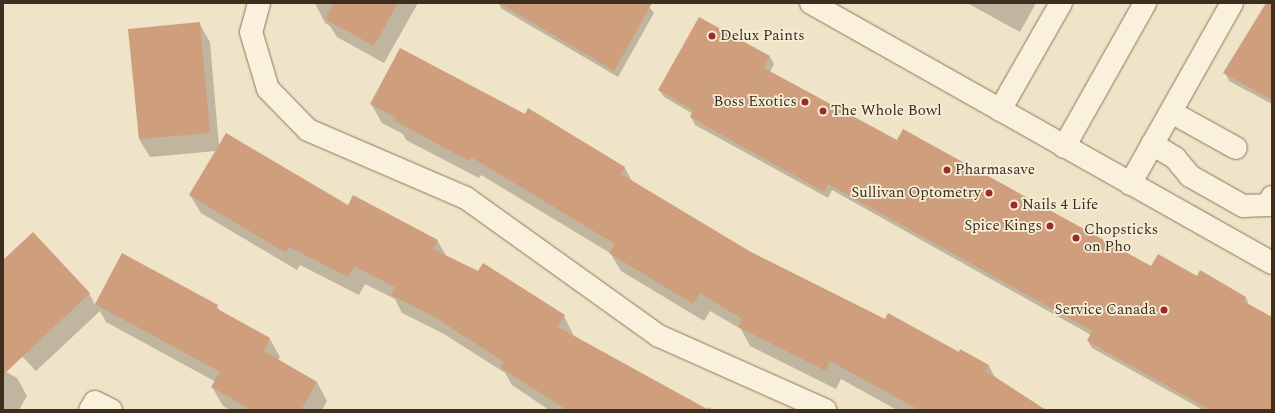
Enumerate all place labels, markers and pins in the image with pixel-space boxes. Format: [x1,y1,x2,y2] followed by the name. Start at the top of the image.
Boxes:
[720,27,805,45] place label: Delux Paints
[707,31,717,41] marker: Delux Paints
[713,93,797,111] place label: Boss Exotics
[800,97,810,107] marker: Boss Exotics
[831,102,942,120] place label: The Whole Bowl
[818,106,828,116] marker: The Whole Bowl
[955,161,1035,179] place label: Pharmasave
[942,165,952,175] marker: Pharmasave
[851,184,981,202] place label: Sullivan Optometry
[984,188,994,198] marker: Sullivan Optometry
[1022,196,1098,214] place label: Nails 4 Life
[1009,200,1019,210] marker: Nails 4 Life
[964,217,1042,235] place label: Spice Kings
[1084,220,1158,255] place label: Chopsticks on Pho
[1045,221,1055,231] marker: Spice Kings
[1071,233,1081,243] marker: Chopsticks on Pho
[1054,301,1156,319] place label: Service Canada
[1159,305,1169,315] marker: Service Canada

